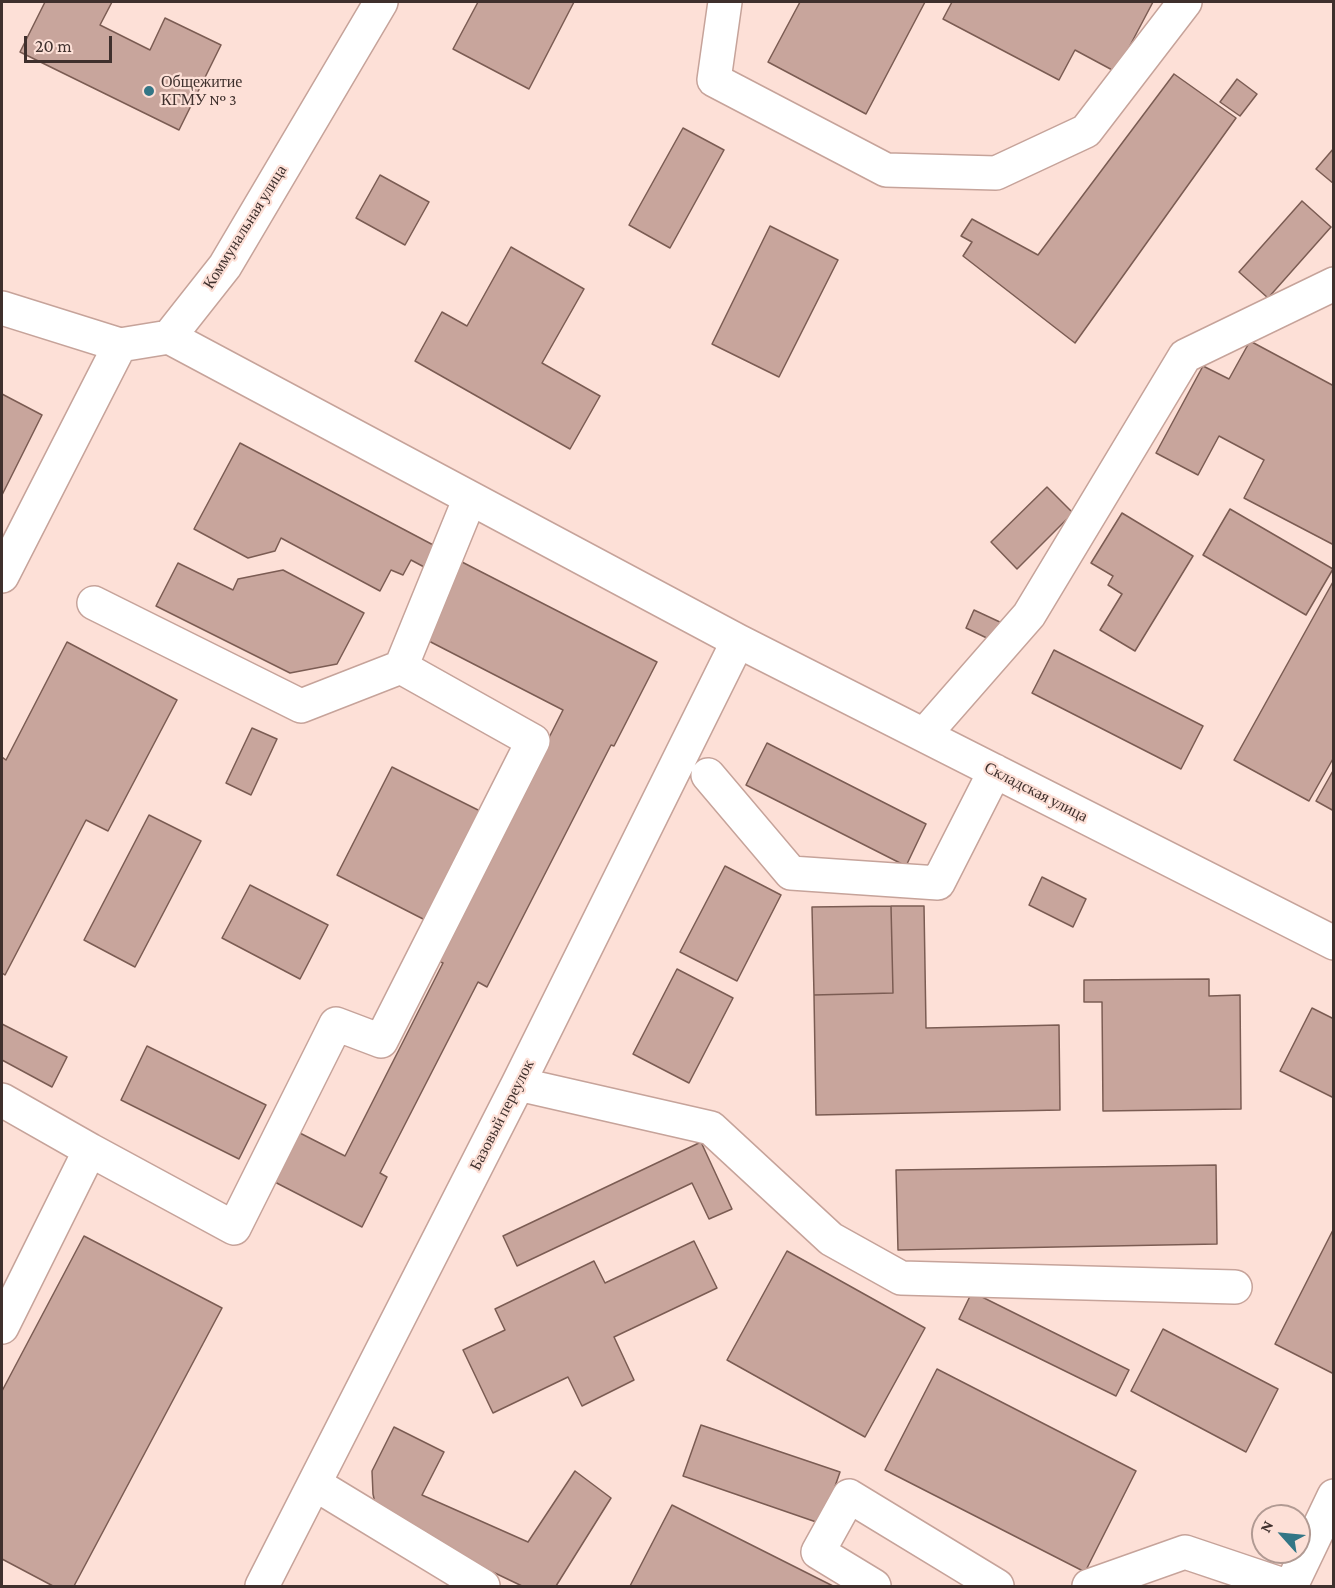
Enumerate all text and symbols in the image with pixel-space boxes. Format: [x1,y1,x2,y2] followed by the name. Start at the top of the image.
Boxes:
[27,24,116,62] scale bar
[35,36,72,56] text: 20 m
[161,72,242,110] place label: Общежитие КГМУ № 3
[142,84,156,98] marker: Общежитие КГМУ № 3
[199,162,291,292] street label: Коммунальная улица
[981,758,1091,826] street label: Складская улица
[466,1056,538,1174] street label: Базовый переулок
[1251,1504,1311,1564] north arrow
[1256,1518,1276,1535] text: N

